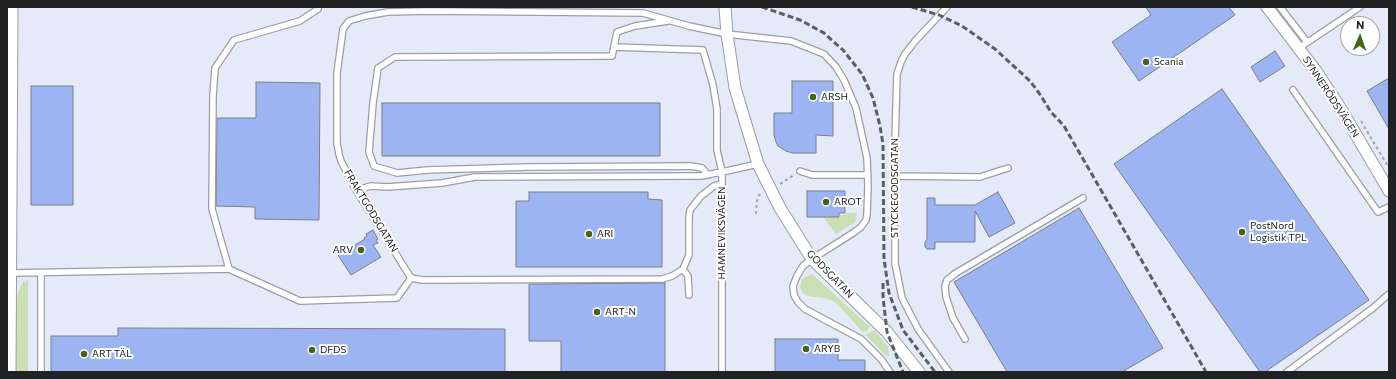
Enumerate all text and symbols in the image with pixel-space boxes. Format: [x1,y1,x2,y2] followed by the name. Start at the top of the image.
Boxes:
[1340,16,1380,56] north arrow
[1356,18,1365,31] text: N
[1300,54,1362,140] street label: SYNNERÖDSVÄGEN
[1154,56,1184,68] place label: Scania
[1141,57,1151,67] marker: Scania
[821,91,848,103] place label: ARSH
[808,92,818,102] marker: ARSH
[889,138,901,238] street label: STYCKEGODSGATAN
[342,168,400,254] street label: FRAKTGODSGATAN
[716,186,728,280] street label: HAMNEVIKSVÄGEN
[834,196,862,208] place label: AROT
[821,197,831,207] marker: AROT
[1250,220,1307,244] place label: PostNord Logistik TPL
[1237,227,1247,237] marker: PostNord Logistik TPL
[597,228,613,240] place label: ARI
[584,229,594,239] marker: ARI
[333,244,353,256] place label: ARV
[356,245,366,255] marker: ARV
[804,248,856,300] street label: GODSGATAN
[605,306,636,318] place label: ART-N
[592,307,602,317] marker: ART-N
[814,343,840,355] place label: ARYB
[320,344,346,356] place label: DFDS
[801,344,811,354] marker: ARYB
[307,345,317,355] marker: DFDS
[92,348,132,360] place label: ART TÄL
[79,349,89,359] marker: ART TÄL

